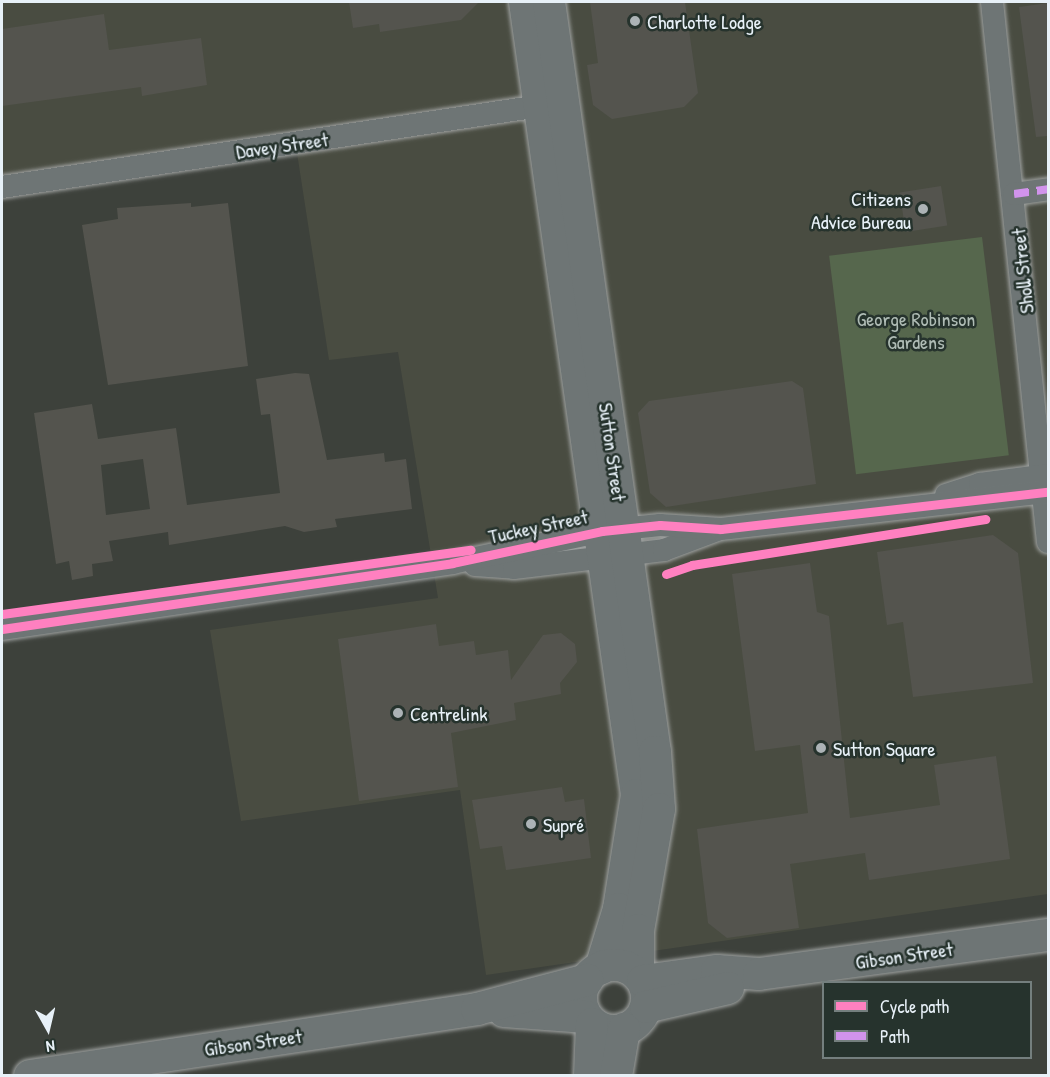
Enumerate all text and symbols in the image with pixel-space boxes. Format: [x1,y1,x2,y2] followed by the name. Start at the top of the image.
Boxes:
[647,9,762,33] place label: Charlotte Lodge
[628,14,642,28] marker: Charlotte Lodge
[234,127,330,163] street label: Davey Street
[811,186,911,233] place label: Citizens Advice Bureau
[916,202,930,216] marker: Citizens Advice Bureau
[1006,227,1038,315] street label: Sholl Street
[857,307,975,354] park label: George Robinson Gardens
[594,401,632,503] street label: Sutton Street
[486,504,590,548] street label: Tuckey Street
[410,701,488,725] place label: Centrelink
[391,706,405,720] marker: Centrelink
[833,736,936,760] place label: Sutton Square
[814,741,828,755] marker: Sutton Square
[543,812,584,836] place label: Supré
[524,817,538,831] marker: Supré
[854,936,954,974] street label: Gibson Street
[822,981,1032,1059] legend
[880,994,949,1019] text: Cycle path
[18,999,78,1059] north arrow
[203,1023,303,1061] street label: Gibson Street
[880,1024,909,1049] text: Path
[45,1035,56,1058] text: N

